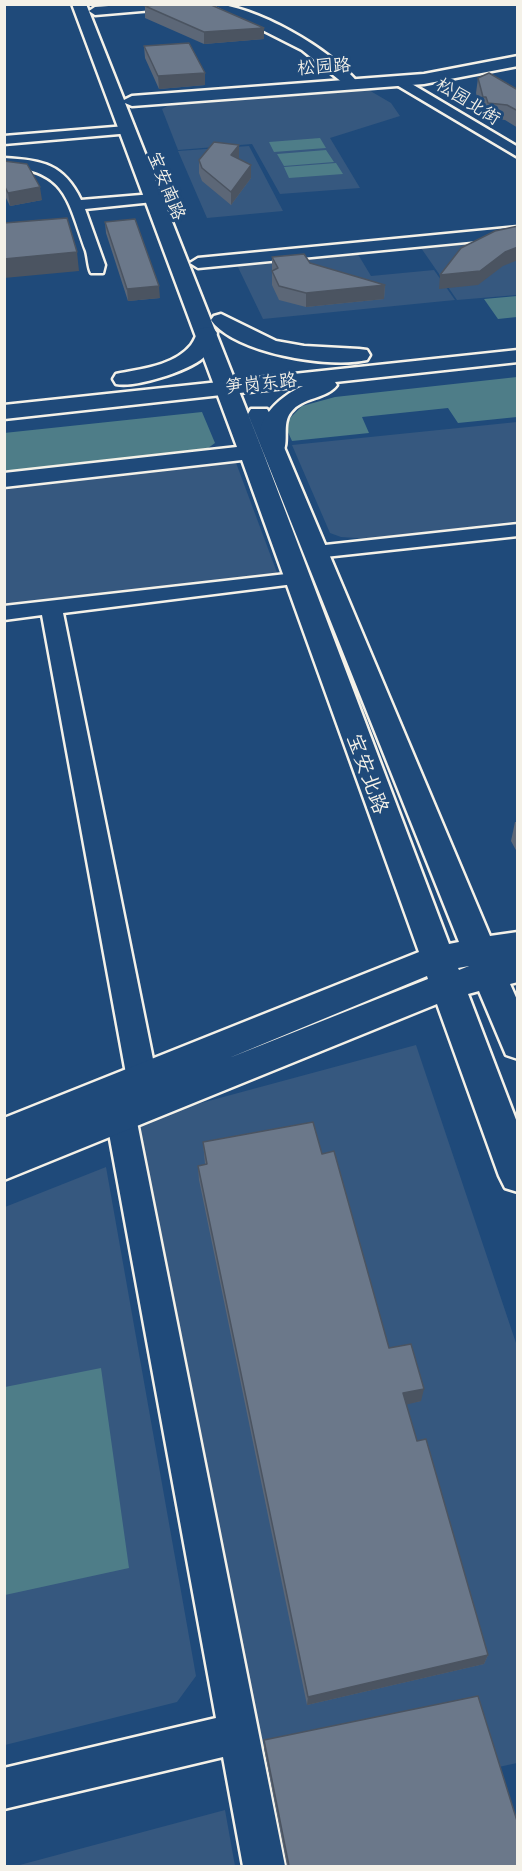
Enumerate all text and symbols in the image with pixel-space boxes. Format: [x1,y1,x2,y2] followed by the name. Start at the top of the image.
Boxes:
[296,54,352,80] street label: 松园路
[432,74,504,130] street label: 松园北街
[143,149,189,223] street label: 宝安南路
[224,369,298,399] street label: 笋岗东路
[341,730,393,818] street label: 宝安北路

